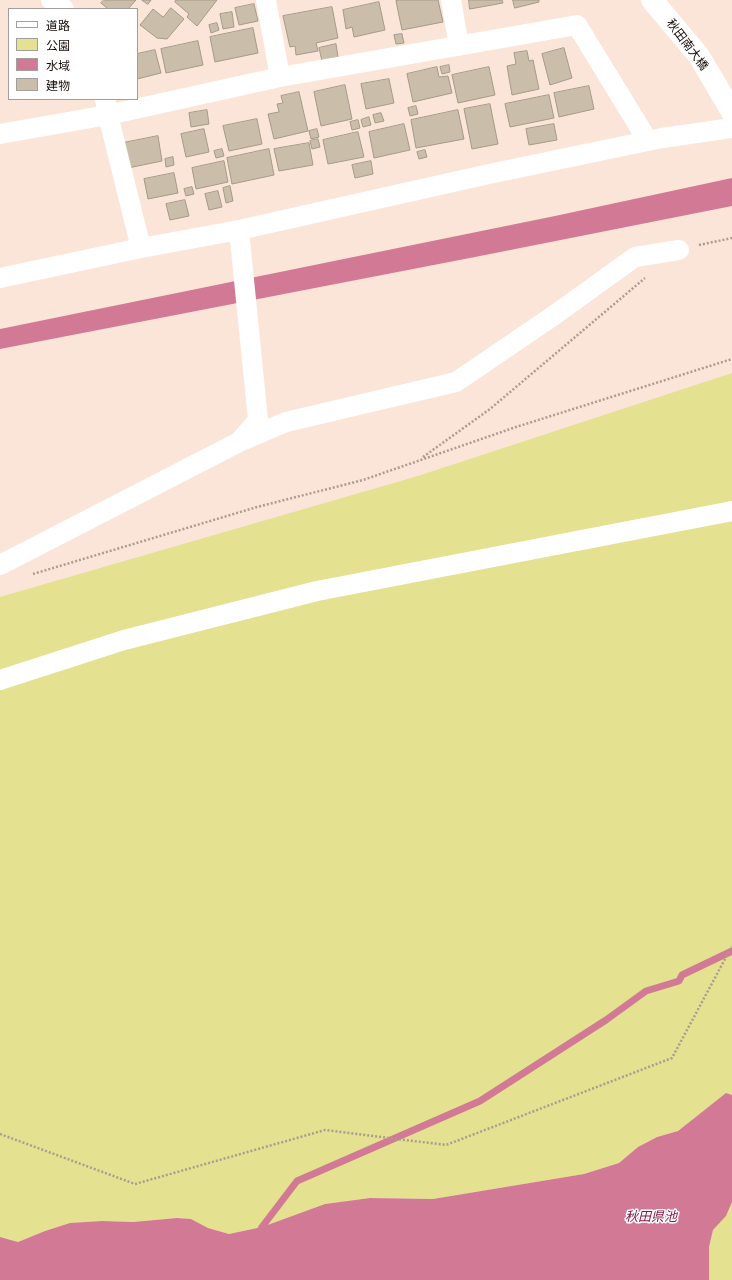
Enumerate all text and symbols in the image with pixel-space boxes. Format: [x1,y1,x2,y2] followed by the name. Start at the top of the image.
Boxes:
[8,8,138,100] legend
[663,17,711,73] street label: 秋田南大橋
[46,18,70,33] text: 道路
[46,38,70,53] text: 公園
[46,58,70,73] text: 水域
[46,78,70,93] text: 建物
[625,1209,677,1225] water label: 秋田県池

